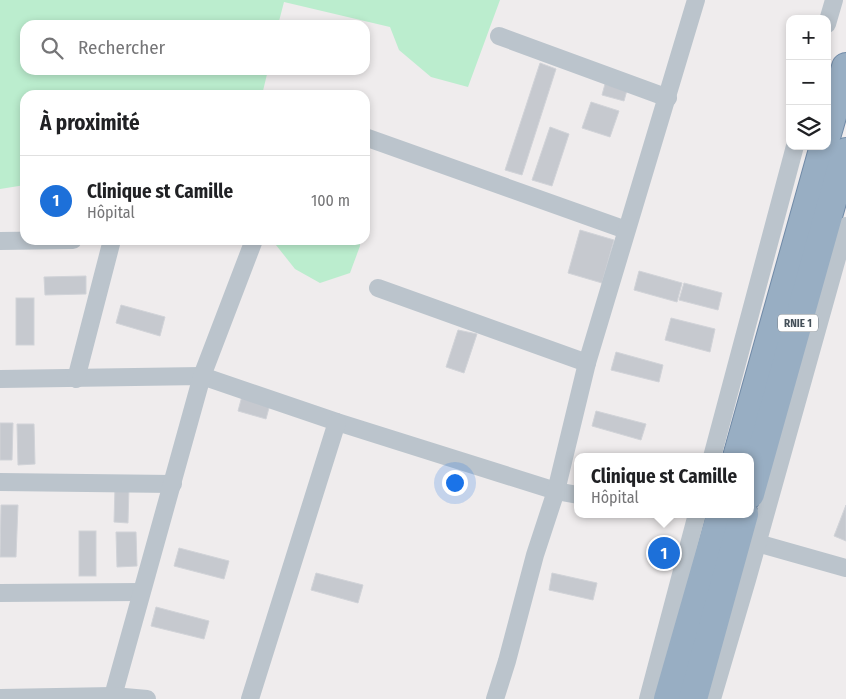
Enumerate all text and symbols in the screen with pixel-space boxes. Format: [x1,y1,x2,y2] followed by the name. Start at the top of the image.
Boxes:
[786,15,831,150] map controls
[786,15,831,60] button: +
[20,20,370,75] search box
[38,34,66,62] icon: search
[78,36,165,59] text: Rechercher
[786,60,831,105] button: −
[786,105,831,150] button: layers
[40,110,140,136] text: À proximité
[87,180,233,203] text: Clinique st Camille
[53,191,59,210] text: 1
[311,191,350,210] text: 100 m
[87,203,135,222] text: Hôpital
[778,314,818,332] road number: RNIE 1
[574,453,754,518] popup
[591,465,737,488] text: Clinique st Camille
[442,470,468,496] your location
[591,488,639,507] text: Hôpital
[648,534,680,572] pin: 1

